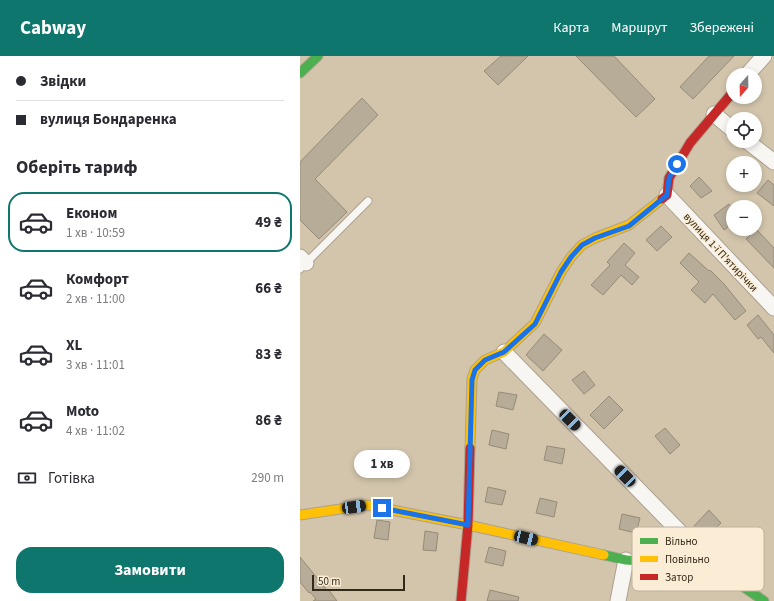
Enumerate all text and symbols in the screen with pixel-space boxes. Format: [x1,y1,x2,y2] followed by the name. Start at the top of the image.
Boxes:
[20,15,86,42] text: Cabway
[553,18,589,38] text: Карта
[611,18,667,38] text: Маршрут
[689,18,754,38] text: Збережені
[726,68,762,104] north arrow
[726,68,762,236] map controls
[40,71,86,92] text: Звідки
[40,109,177,130] text: вулиця Бондаренка
[726,112,762,148] button: locate
[16,155,138,180] text: Оберіть тариф
[668,155,686,173] route start
[726,156,762,192] button: +
[726,200,762,236] button: −
[66,203,117,224] text: Економ
[18,204,54,240] icon: car
[680,210,761,295] street label: вулиця 1-ї П'ятирічки
[255,212,282,233] text: 49 ₴
[66,224,125,242] text: 1 хв · 10:59
[66,269,129,290] text: Комфорт
[18,270,54,306] icon: car
[255,278,282,299] text: 66 ₴
[66,290,125,308] text: 2 хв · 11:00
[66,335,82,356] text: XL
[18,336,54,372] icon: car
[255,344,282,365] text: 83 ₴
[66,356,125,374] text: 3 хв · 11:01
[66,401,99,422] text: Moto
[18,402,54,438] icon: car
[557,407,583,433] car
[255,410,282,431] text: 86 ₴
[66,422,125,440] text: 4 хв · 11:02
[354,450,410,478] callout: 1 хв
[370,455,394,473] text: 1 хв
[612,463,638,489] car
[16,467,38,489] icon: cash
[48,468,95,489] text: Готівка
[251,469,284,487] text: 290 m
[341,499,367,515] car
[373,499,391,517] route end
[632,527,764,591] legend
[513,529,539,547] car
[665,534,698,549] text: Вільно
[16,547,284,593] button: Замовити
[665,552,710,567] text: Повільно
[665,570,693,585] text: Затор
[312,573,405,592] scale bar
[318,574,340,589] text: 50 m

